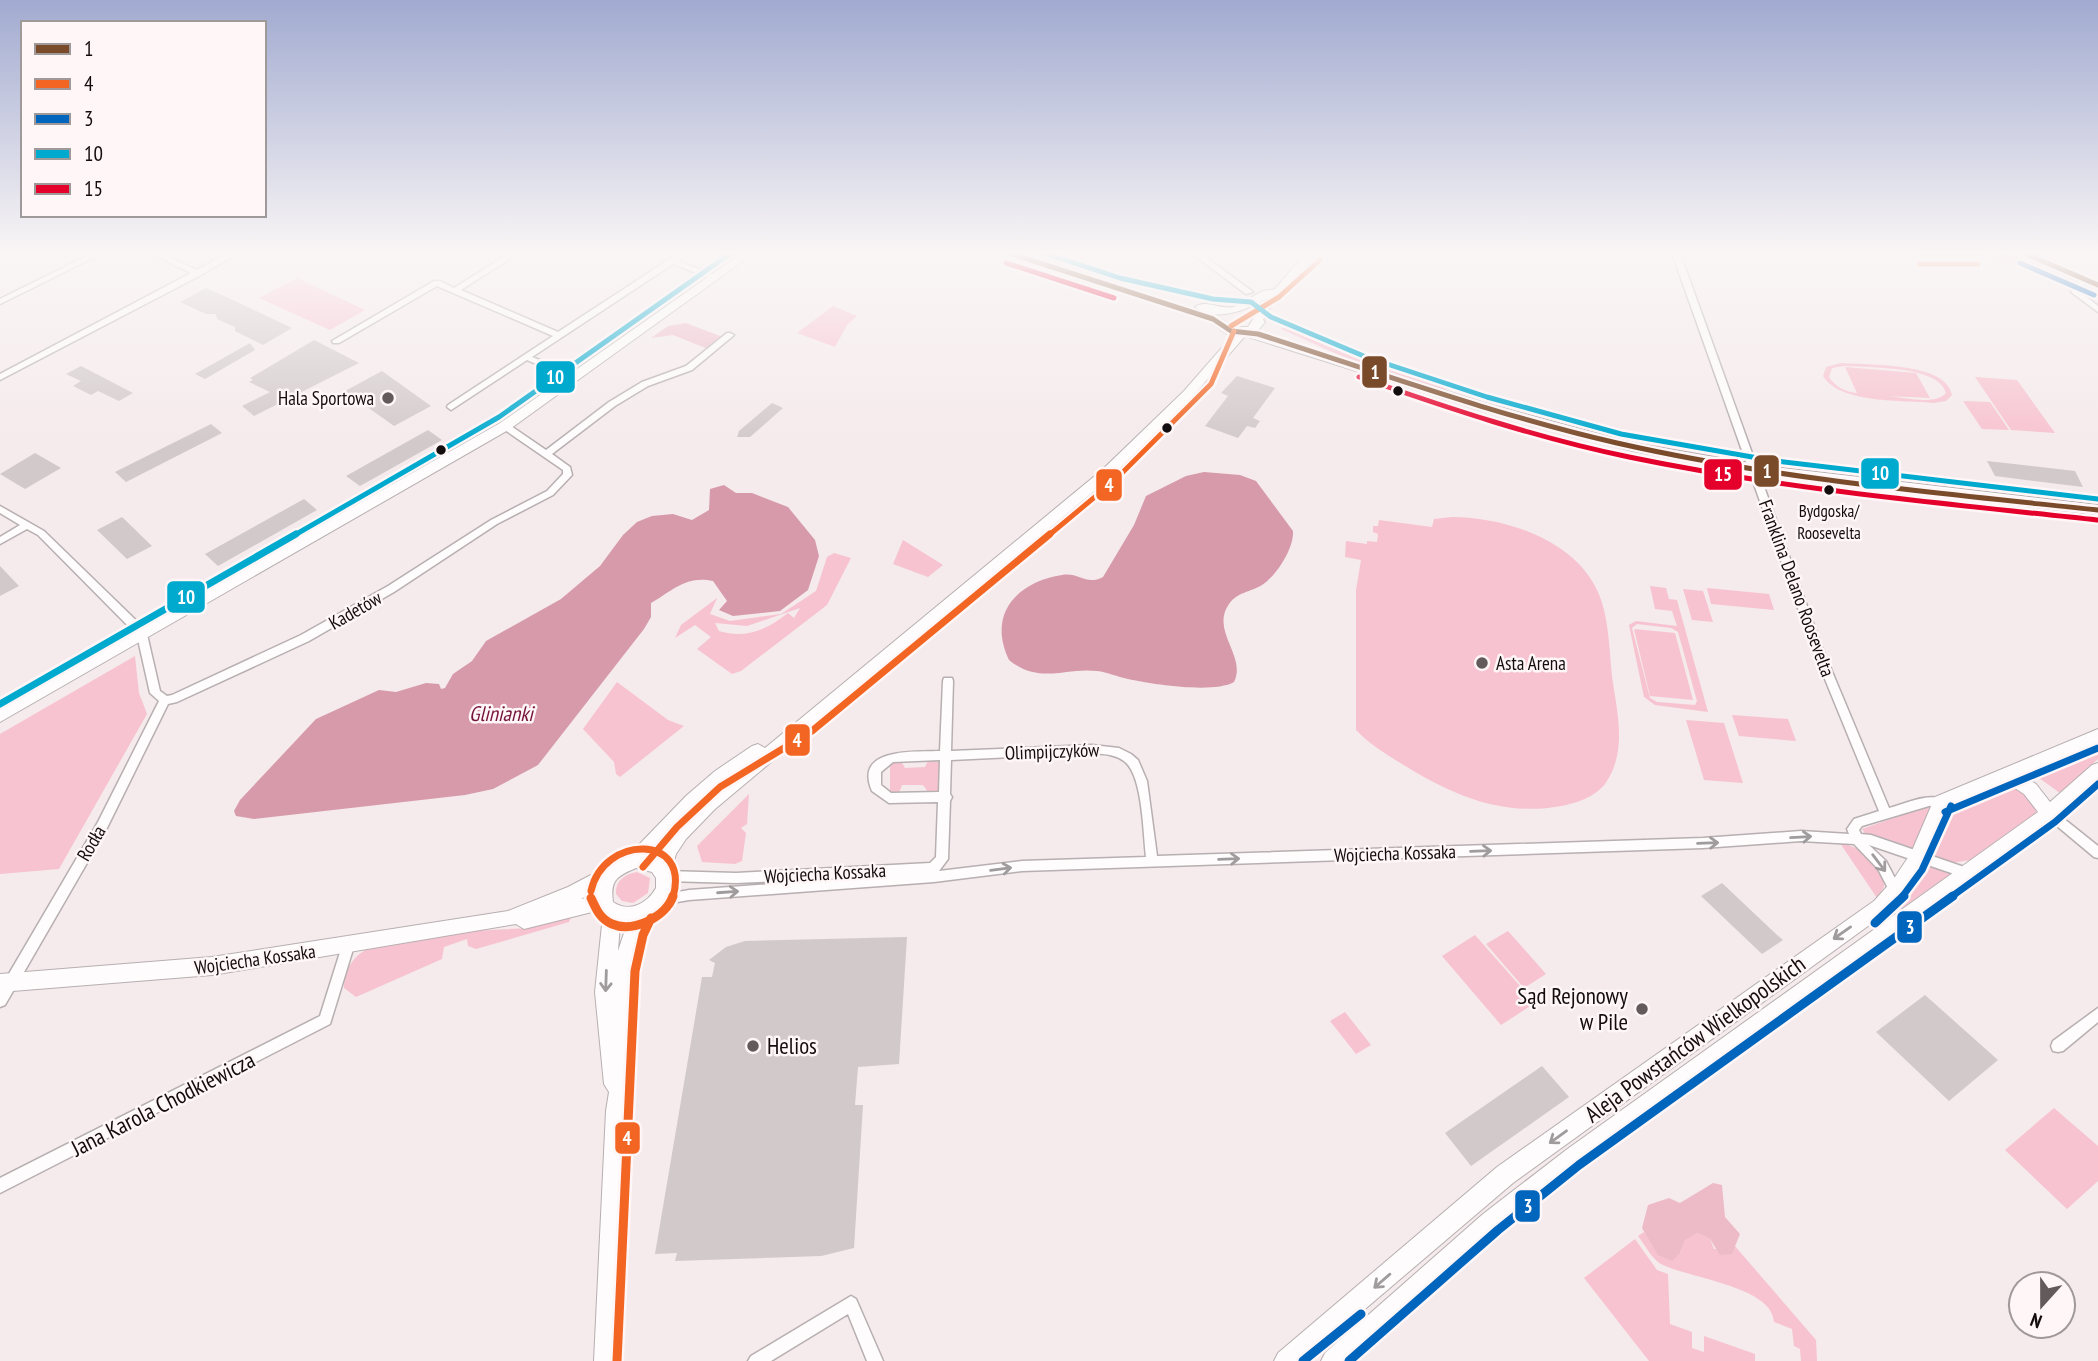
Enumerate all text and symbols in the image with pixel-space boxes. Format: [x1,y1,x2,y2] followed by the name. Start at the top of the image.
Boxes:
[21,21,266,217] legend
[84,35,93,62] text: 1
[84,70,94,97] text: 4
[84,105,93,132] text: 3
[84,140,103,167] text: 10
[84,175,103,202] text: 15
[1361,355,1388,389] line badge: 1
[535,360,576,394] line badge: 10
[1370,360,1380,384] text: 1
[546,365,564,389] text: 10
[1391,384,1405,398] unlabelled marker
[278,386,374,410] place label: Hala Sportowa
[380,390,396,406] marker: Hala Sportowa
[1160,421,1174,435] unlabelled marker
[434,443,448,457] unlabelled marker
[1753,454,1780,488] line badge: 1
[1860,457,1900,490] line badge: 10
[1703,458,1743,491] line badge: 15
[1762,459,1772,483] text: 1
[1871,461,1889,485] text: 10
[1714,462,1732,486] text: 15
[1095,468,1123,502] line badge: 4
[1104,473,1114,497] text: 4
[1822,483,1836,497] marker: Bydgoska/ Roosevelta
[1754,496,1840,680] street label: Franklina Delano Roosevelta
[1797,500,1861,544] place label: Bydgoska/ Roosevelta
[166,580,206,614] line badge: 10
[177,585,195,609] text: 10
[324,585,386,635] street label: Kadetów
[1496,651,1566,675] place label: Asta Arena
[1474,655,1490,671] marker: Asta Arena
[469,700,535,727] water label: Glinianki
[784,723,811,757] line badge: 4
[792,728,802,752] text: 4
[1004,737,1101,765] street label: Olimpijczyków
[71,821,111,865] street label: Rodła
[1789,830,1812,843] one-way arrow
[1696,836,1719,849] one-way arrow
[1334,839,1456,867] street label: Wojciecha Kossaka
[1469,844,1492,857] one-way arrow
[1217,853,1240,866] one-way arrow
[1872,853,1886,872] one-way arrow
[763,858,887,888] street label: Wojciecha Kossaka
[990,862,1012,875] one-way arrow
[716,885,739,898] one-way arrow
[1896,910,1923,944] line badge: 3
[1905,915,1915,939] text: 3
[1833,926,1852,940] one-way arrow
[193,939,317,979] street label: Wojciecha Kossaka
[1579,949,1811,1128] street label: Aleja Powstańców Wielkopolskich
[599,969,612,992] one-way arrow
[1517,981,1628,1036] place label: Sąd Rejonowy w Pile
[1634,1001,1650,1017] marker: Sąd Rejonowy w Pile
[767,1031,817,1060] place label: Helios
[745,1038,761,1054] marker: Helios
[65,1045,260,1163] street label: Jana Karola Chodkiewicza
[614,1121,641,1155] line badge: 4
[622,1126,632,1150] text: 4
[1549,1130,1568,1144] one-way arrow
[1514,1189,1541,1223] line badge: 3
[1523,1194,1533,1218] text: 3
[2007,1270,2077,1340] north arrow
[1373,1273,1391,1289] one-way arrow
[2027,1308,2045,1334] text: N

